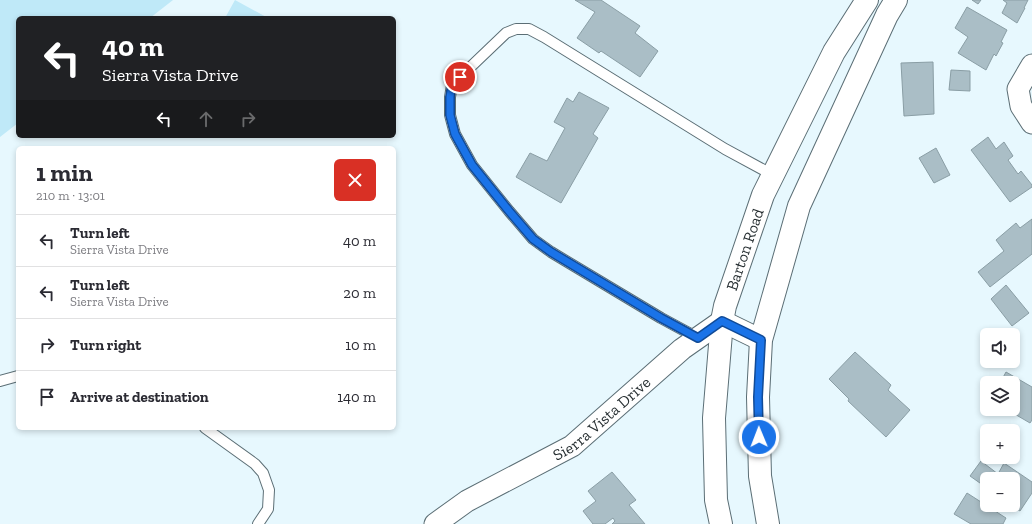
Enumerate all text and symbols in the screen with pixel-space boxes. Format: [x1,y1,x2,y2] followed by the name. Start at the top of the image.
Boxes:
[102,30,164,63] text: 40 m
[36,32,88,84] icon: left
[443,60,477,94] pin
[102,64,238,86] text: Sierra Vista Drive
[449,66,471,88] icon: arrive
[153,108,175,130] icon: left
[195,108,217,130] icon: ahead
[237,108,259,130] icon: right
[36,158,93,187] text: 1 min
[334,159,376,201] button: close
[36,188,105,203] text: 210 m · 13:01
[722,206,767,293] street label: Barton Road
[70,224,130,242] text: Turn left
[36,230,58,252] icon: left
[343,232,376,250] text: 40 m
[70,242,169,257] text: Sierra Vista Drive
[70,276,130,294] text: Turn left
[36,282,58,304] icon: left
[343,284,376,302] text: 20 m
[70,294,169,309] text: Sierra Vista Drive
[980,328,1020,512] map controls
[980,328,1020,368] button: sound
[36,334,58,356] icon: right
[70,336,141,354] text: Turn right
[345,336,376,354] text: 10 m
[549,372,654,464] street label: Sierra Vista Drive
[980,376,1020,416] button: layers
[36,386,58,408] icon: arrive
[70,388,209,406] text: Arrive at destination
[337,388,376,406] text: 140 m
[738,416,780,458] position arrow
[980,424,1020,464] button: +
[980,472,1020,512] button: −

